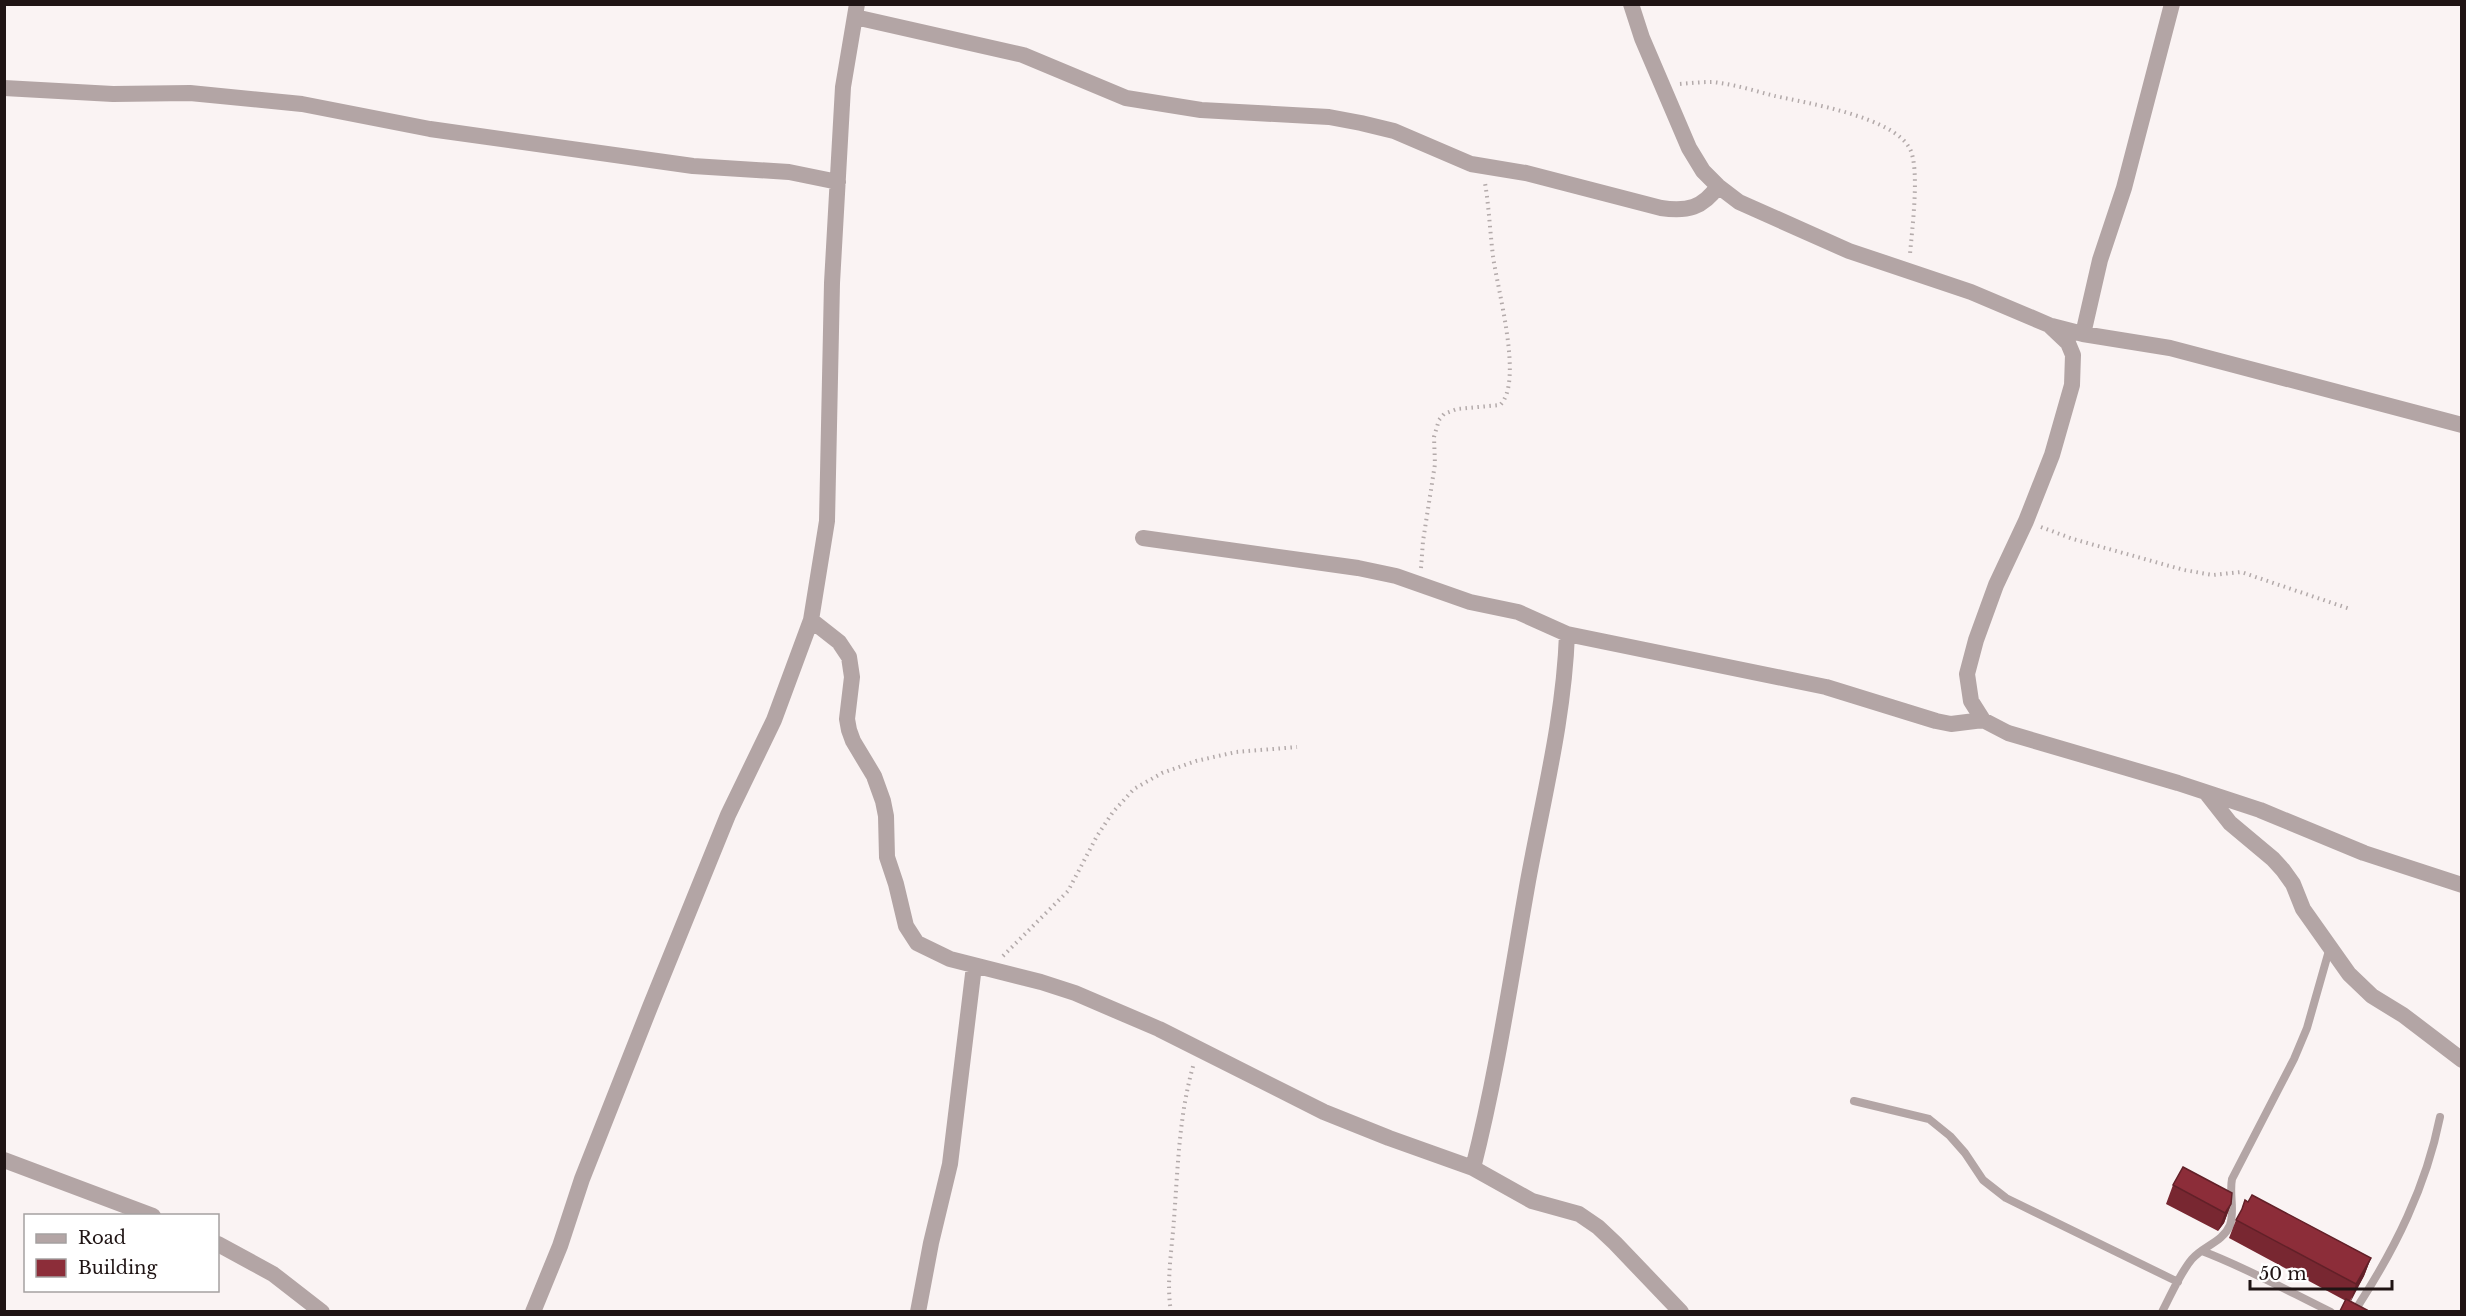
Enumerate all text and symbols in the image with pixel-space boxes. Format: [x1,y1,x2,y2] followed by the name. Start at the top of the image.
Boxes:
[24,1214,219,1292] legend
[78,1227,126,1249] text: Road
[2250,1253,2392,1291] scale bar
[78,1257,157,1279] text: Building
[2259,1263,2307,1285] text: 50 m

